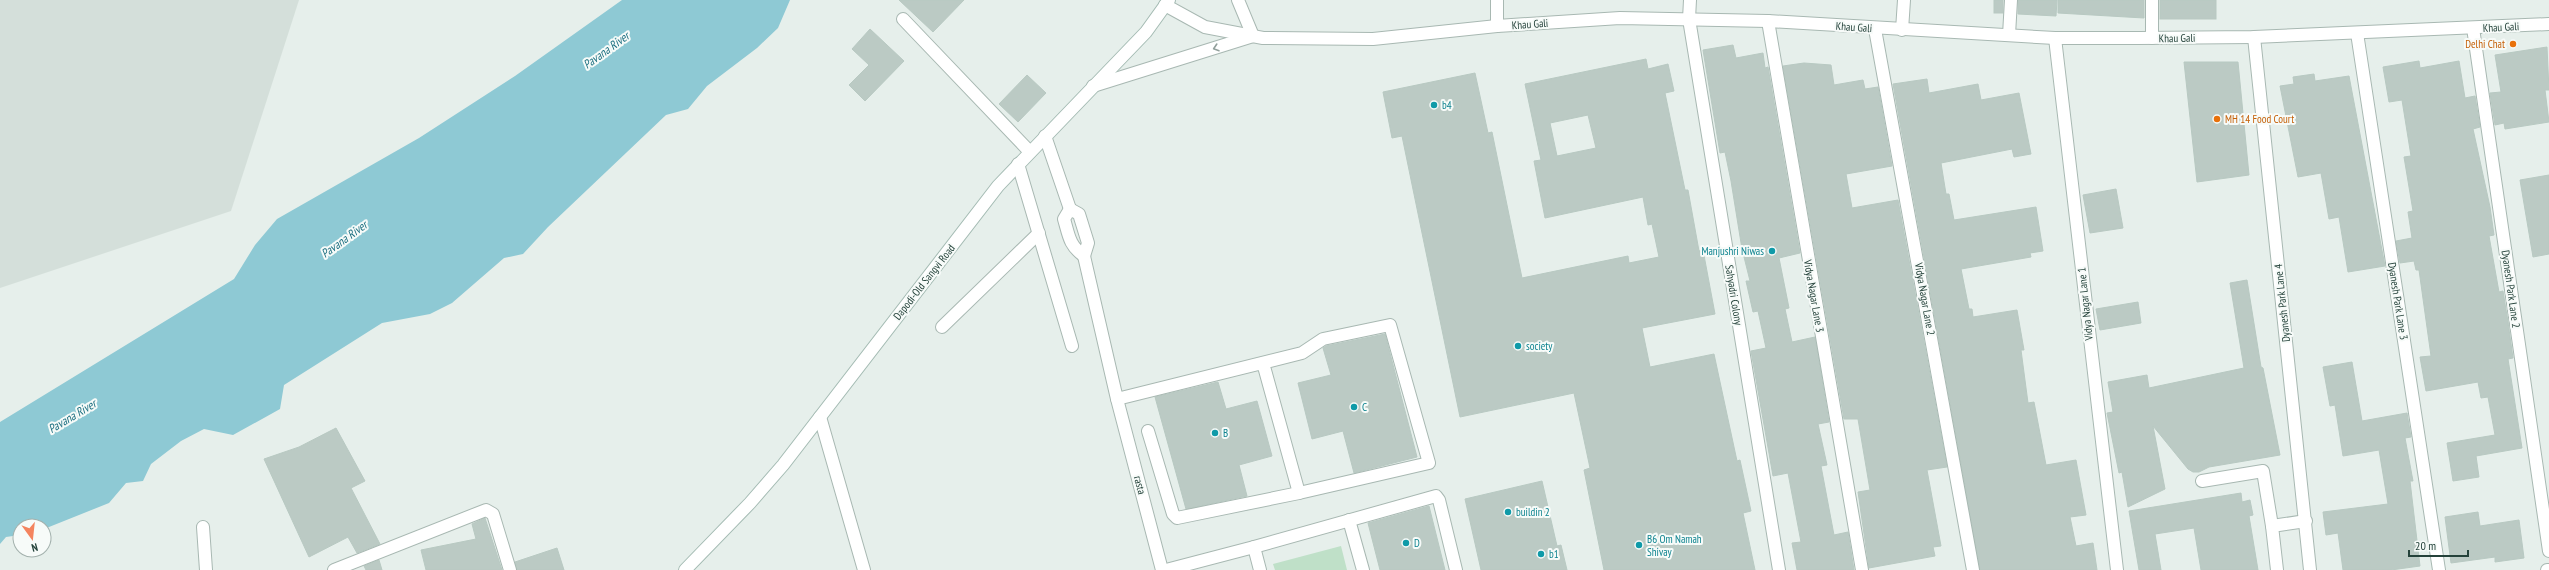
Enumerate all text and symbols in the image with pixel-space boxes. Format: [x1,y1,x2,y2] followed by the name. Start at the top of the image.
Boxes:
[1511,16,1549,32] street label: Khau Gali
[1835,19,1873,35] street label: Khau Gali
[2482,19,2520,35] street label: Khau Gali
[580,27,633,72] water label: Pavana River
[2159,31,2195,45] street label: Khau Gali
[2465,37,2505,51] place label: Delhi Chat
[2508,39,2518,49] marker: Delhi Chat
[1213,43,1220,52] one-way arrow
[1442,98,1452,112] place label: b4
[1429,100,1439,110] marker: b4
[2225,112,2294,126] place label: MH 14 Food Court
[2212,114,2222,124] marker: MH 14 Food Court
[318,216,371,261] water label: Pavana River
[890,241,958,323] street label: Dapodi-Old Sangvi Road
[1701,244,1764,258] place label: Manjushri Niwas
[1767,246,1777,256] marker: Manjushri Niwas
[2499,249,2523,329] street label: Dyanesh Park Lane 2
[1801,258,1827,333] street label: Vidya Nagar Lane 3
[1912,261,1938,336] street label: Vidya Nagar Lane 2
[2385,261,2411,341] street label: Dyanesh Park Lane 3
[2271,263,2293,343] street label: Dyanesh Park Lane 4
[1722,264,1746,327] street label: Sahyadri Colony
[2074,267,2096,342] street label: Vidya Nagar Lane 1
[1526,339,1553,353] place label: society
[1513,341,1523,351] marker: society
[45,395,100,436] water label: Pavana River
[1362,400,1367,414] place label: C
[1349,402,1359,412] marker: C
[1223,426,1228,440] place label: B
[1210,428,1220,438] marker: B
[1131,474,1149,496] street label: rasta
[1516,505,1550,519] place label: buildin 2
[1503,507,1513,517] marker: buildin 2
[12,518,52,558] north arrow
[1647,532,1702,559] place label: B6 Om Namah Shivay
[2409,532,2468,558] scale bar
[1414,536,1420,550] place label: D
[1401,538,1411,548] marker: D
[2415,538,2436,553] text: 20 m
[30,540,39,555] text: N
[1634,540,1644,550] marker: B6 Om Namah Shivay
[1549,547,1559,561] place label: b1
[1536,549,1546,559] marker: b1

